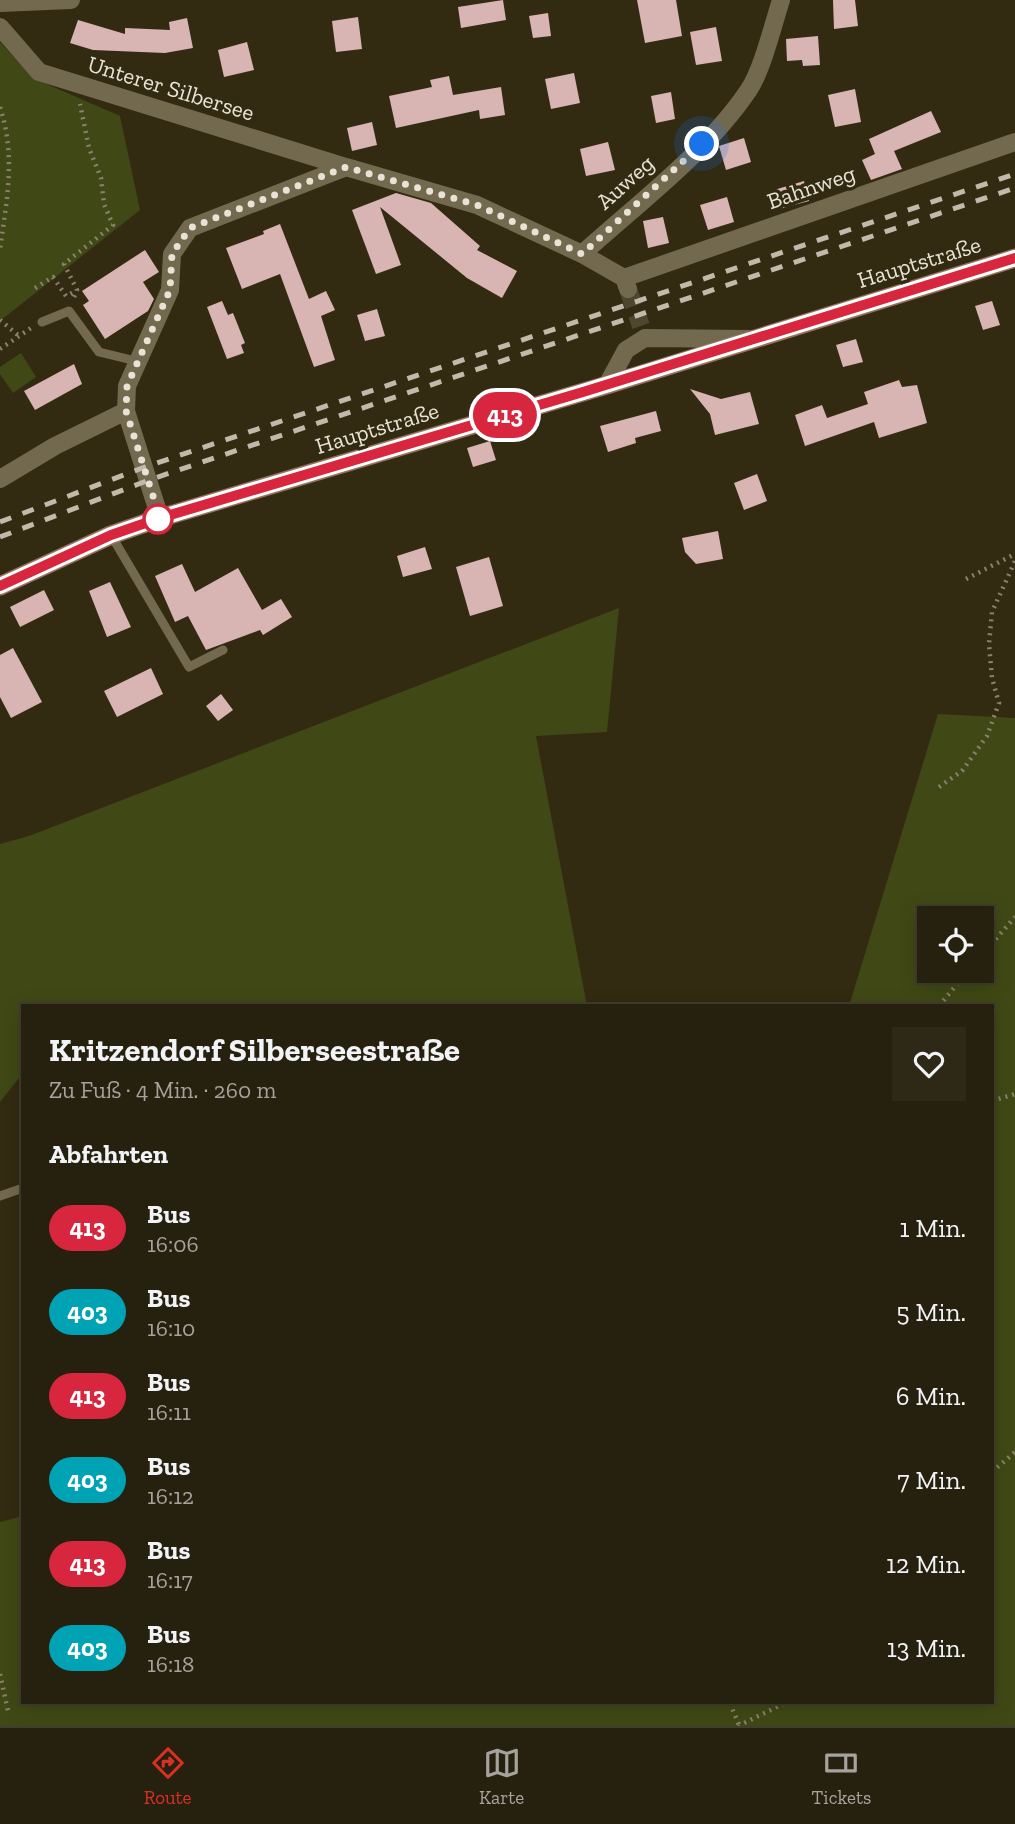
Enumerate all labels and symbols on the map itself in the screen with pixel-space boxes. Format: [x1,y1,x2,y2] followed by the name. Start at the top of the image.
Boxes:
[84,49,258,127] street label: Unterer Silbersee
[684,126,719,161] your location
[590,149,660,215] street label: Auweg
[763,159,859,215] street label: Bahnweg
[854,230,984,294] street label: Hauptstraße
[465,392,545,438] line badge: 413
[312,396,442,460] street label: Hauptstraße
[143,504,173,534] unlabelled marker

